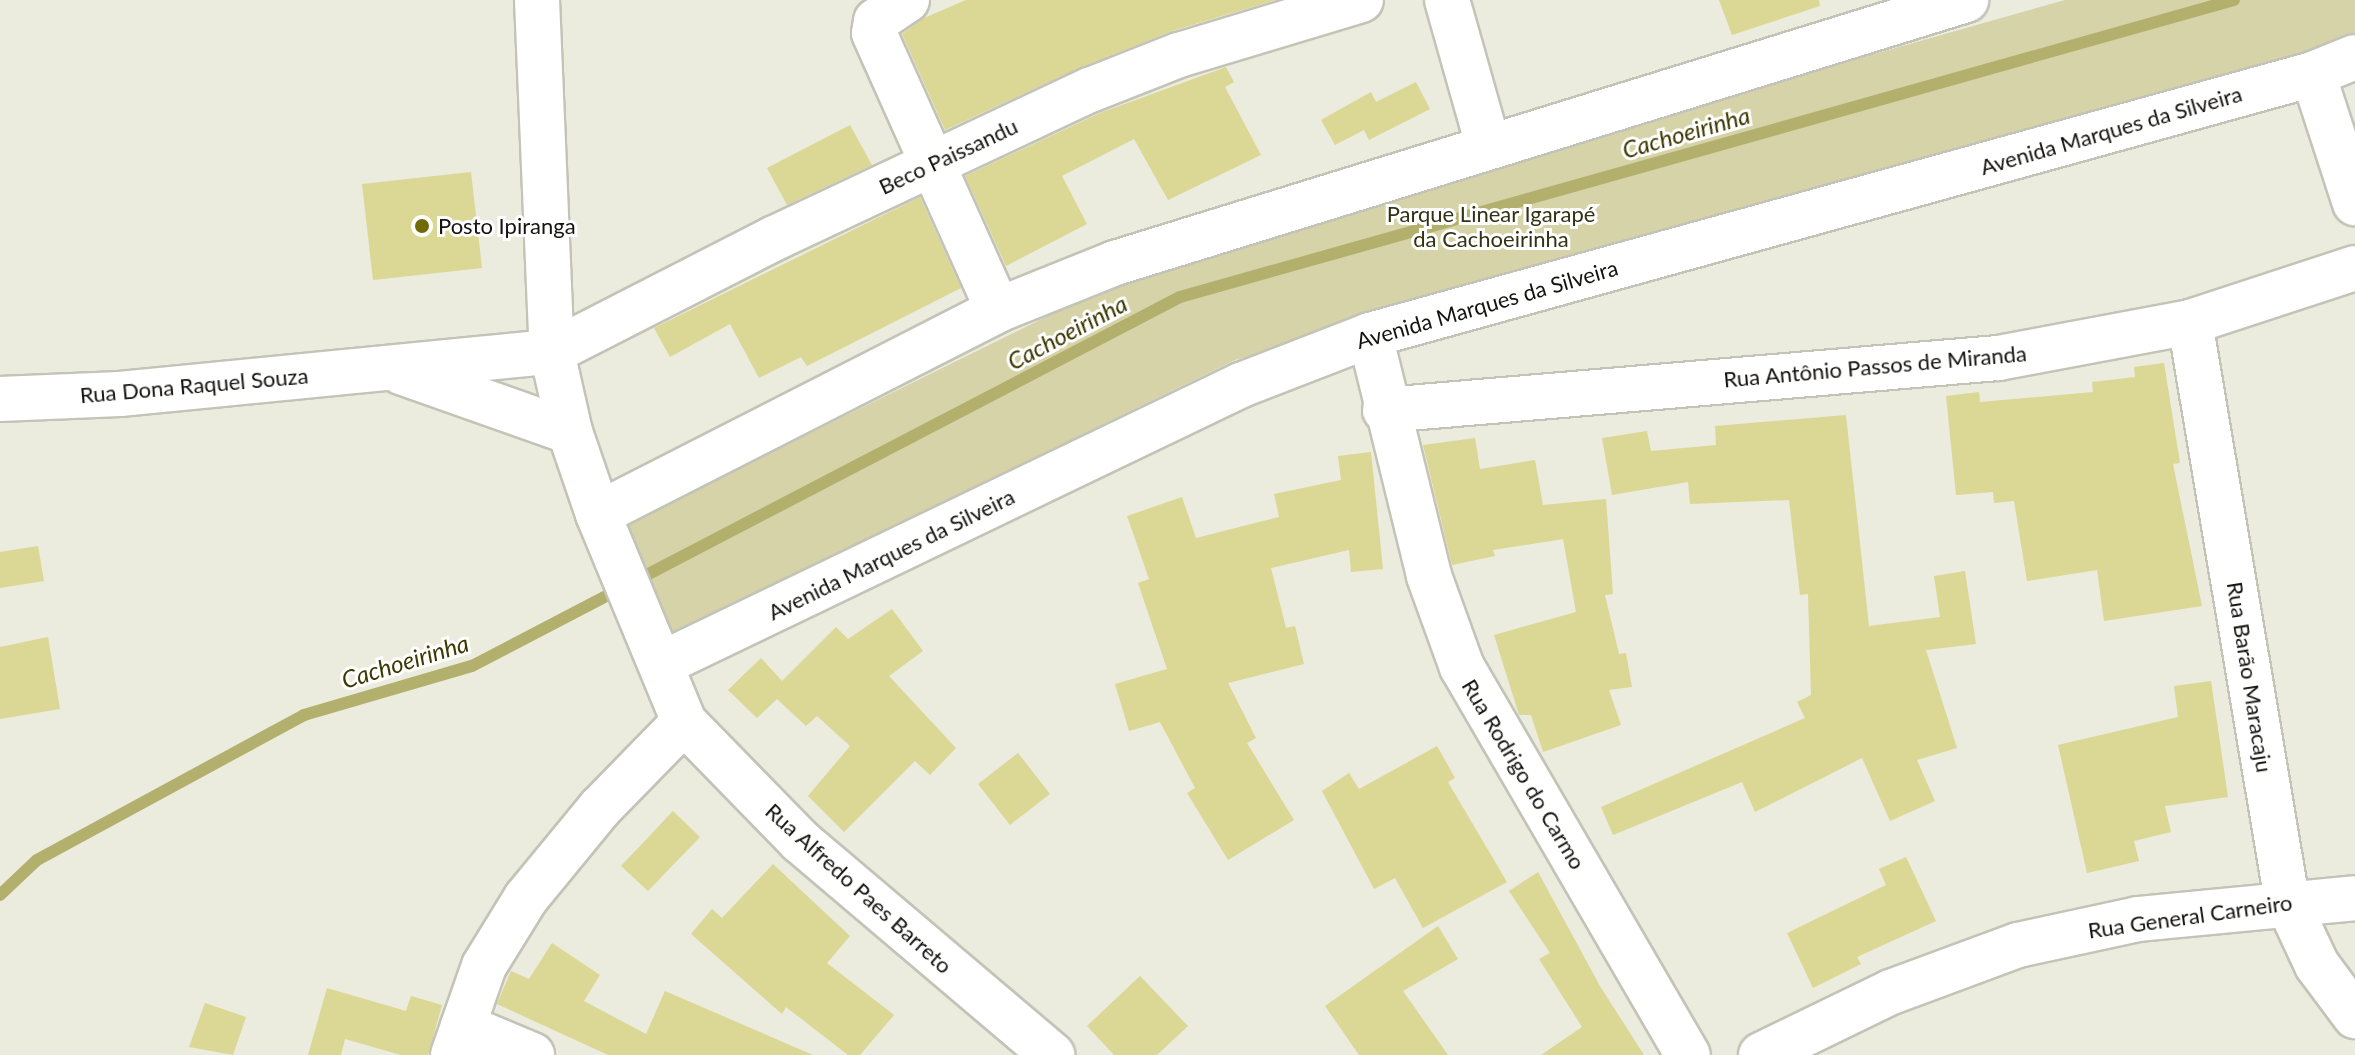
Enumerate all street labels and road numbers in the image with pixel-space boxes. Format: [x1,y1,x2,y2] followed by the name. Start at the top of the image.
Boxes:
[1977,80,2245,180] street label: Avenida Marques da Silveira
[874,112,1022,200] street label: Beco Paissandu
[1353,254,1621,354] street label: Avenida Marques da Silveira
[1722,340,2028,392] street label: Rua Antônio Passos de Miranda
[79,362,309,408] street label: Rua Dona Raquel Souza
[763,483,1019,625] street label: Avenida Marques da Silveira
[2222,580,2278,774] street label: Rua Barão Maracaju
[1457,674,1591,874] street label: Rua Rodrigo do Carmo
[760,797,958,979] street label: Rua Alfredo Paes Barreto
[2086,889,2294,943] street label: Rua General Carneiro

